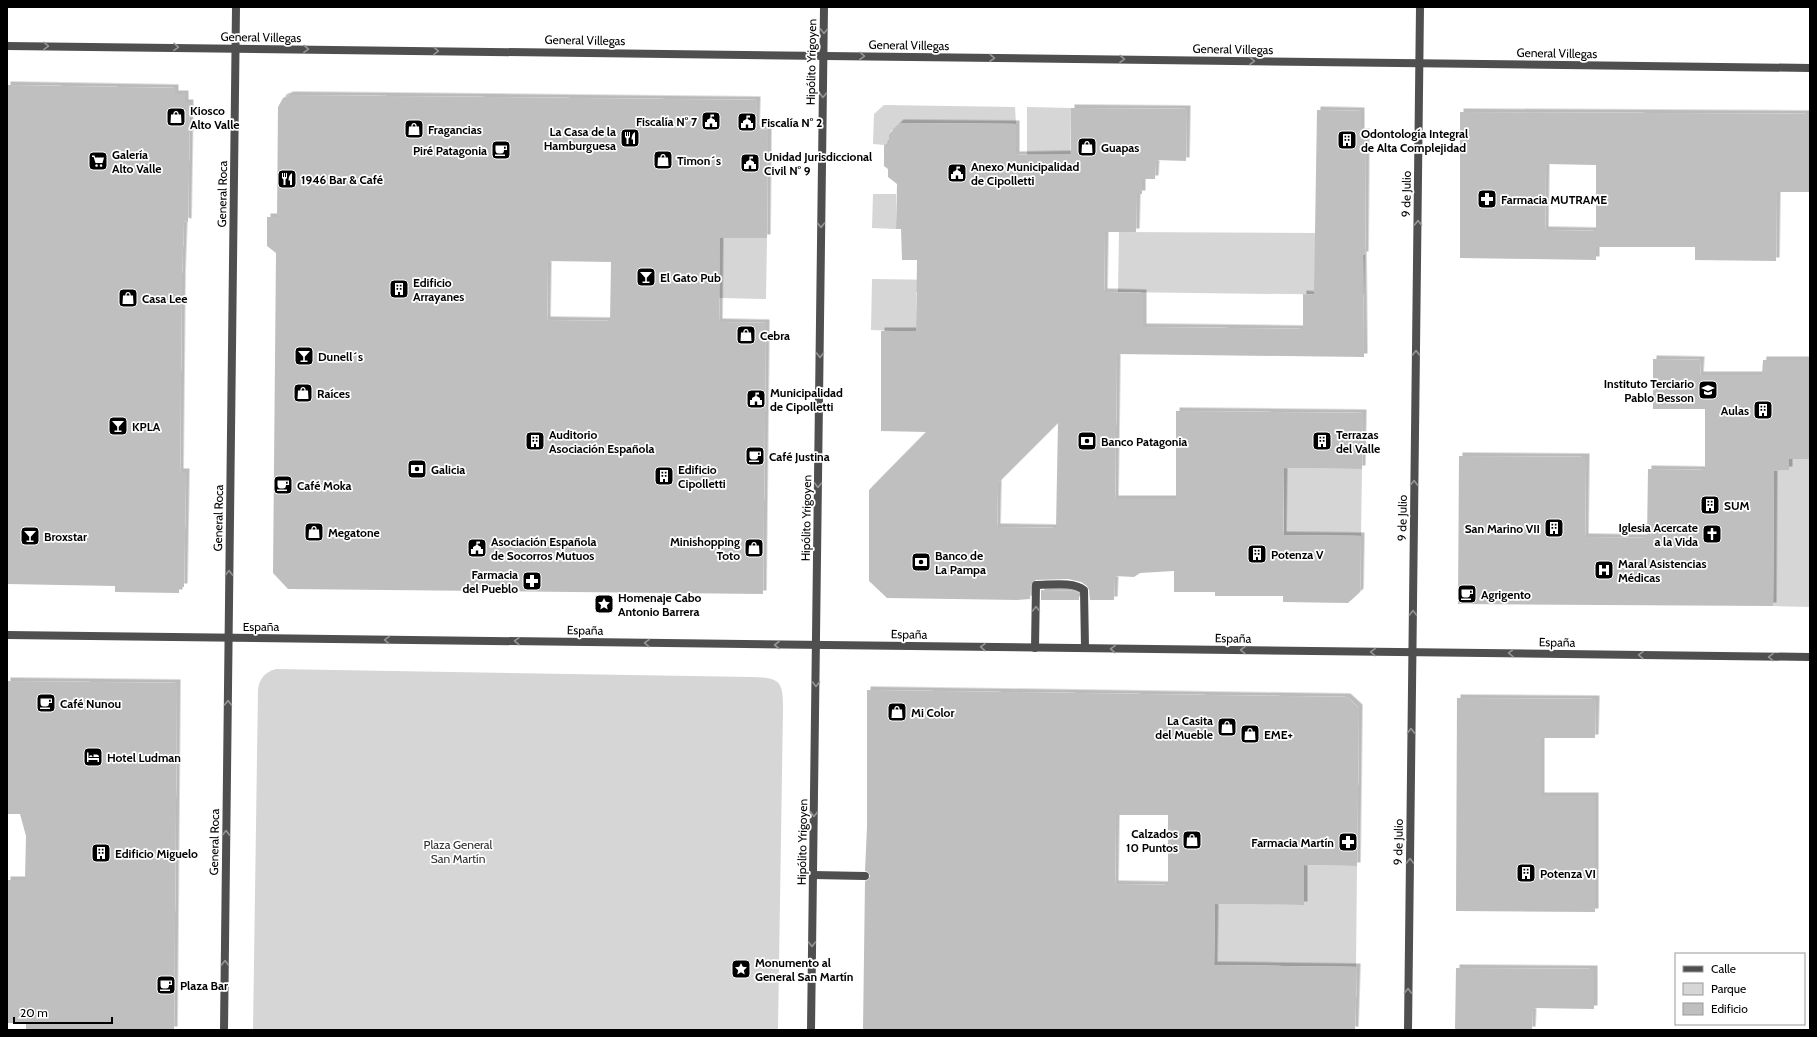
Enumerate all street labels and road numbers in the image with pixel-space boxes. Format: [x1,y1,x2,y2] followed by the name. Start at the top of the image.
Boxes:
[803,18,819,105] street label: Hipólito Yrigoyen
[220,29,302,45] street label: General Villegas
[544,32,626,48] street label: General Villegas
[868,37,950,53] street label: General Villegas
[1192,41,1274,57] street label: General Villegas
[1516,45,1598,61] street label: General Villegas
[214,160,230,228] street label: General Roca
[1398,170,1414,217] street label: 9 de Julio
[798,474,814,561] street label: Hipólito Yrigoyen
[210,484,226,552] street label: General Roca
[1394,494,1410,541] street label: 9 de Julio
[243,619,279,634] street label: España
[567,622,604,638] street label: España
[891,626,928,642] street label: España
[1215,630,1252,646] street label: España
[1539,634,1576,650] street label: España
[794,798,810,885] street label: Hipólito Yrigoyen
[206,808,222,876] street label: General Roca
[1390,818,1406,865] street label: 9 de Julio

